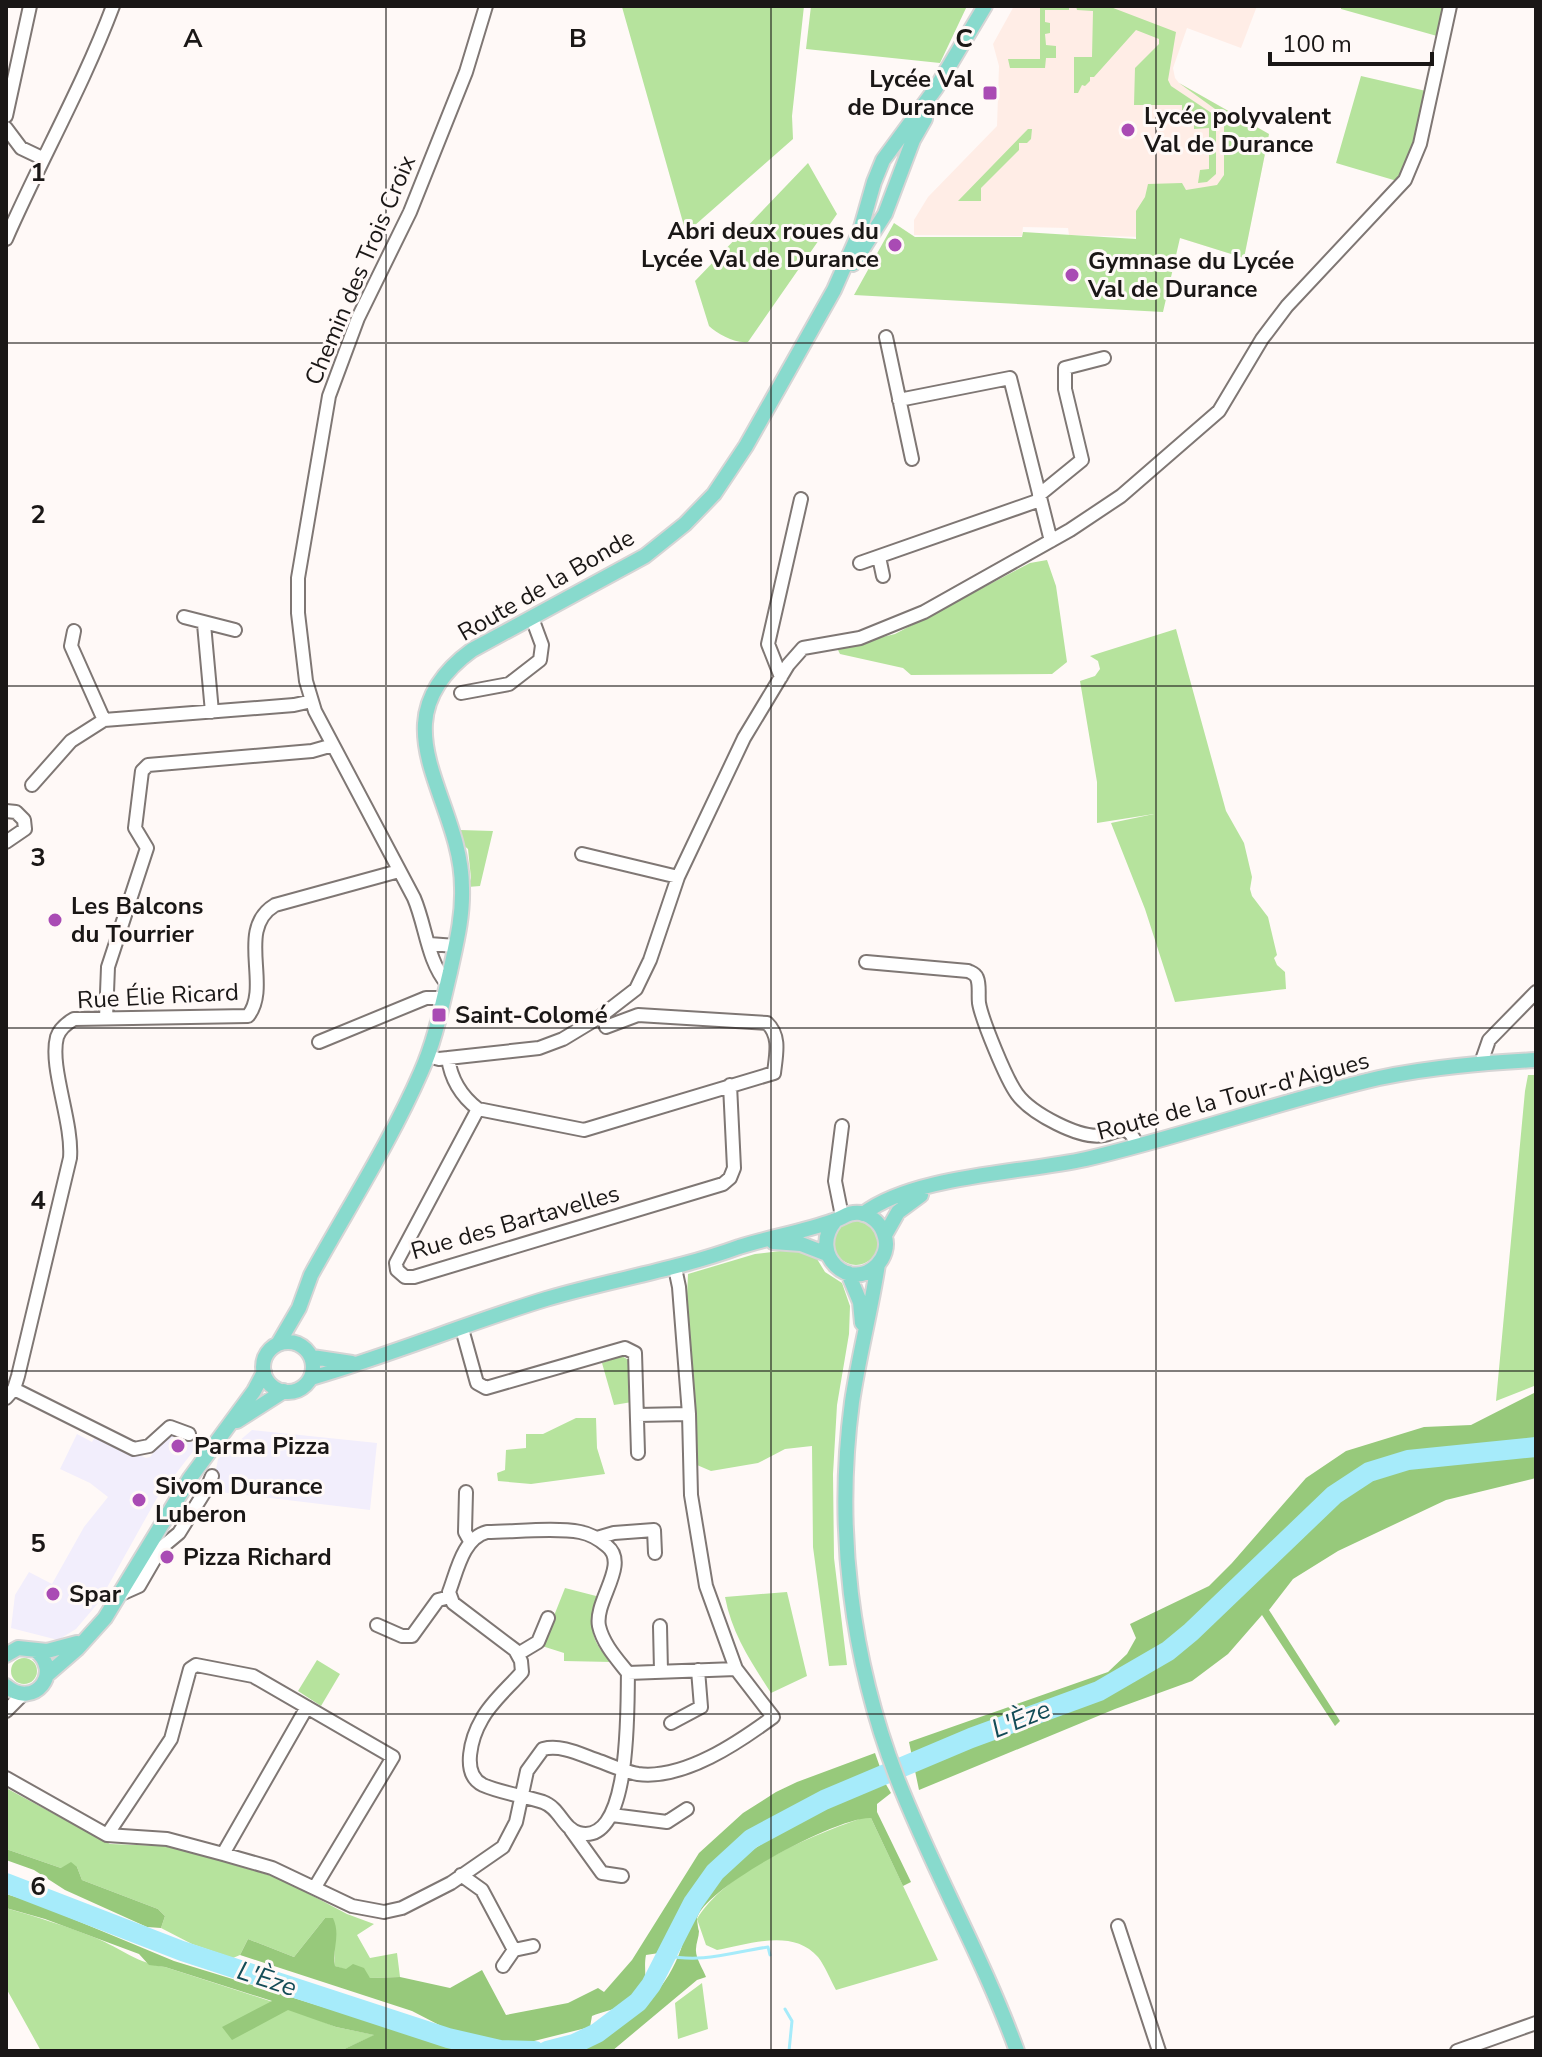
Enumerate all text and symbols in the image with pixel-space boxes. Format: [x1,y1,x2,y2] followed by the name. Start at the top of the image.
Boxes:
[1270,16,1432,66] scale bar
[183,21,203,56] text: A
[569,21,587,56] text: B
[955,21,973,56] text: C
[1282,28,1352,60] text: 100 m
[847,63,974,123] place label: Lycée Val de Durance
[981,84,999,102] marker: Lycée Val de Durance
[1143,100,1332,160] place label: Lycée polyvalent Val de Durance
[1119,121,1137,139] marker: Lycée polyvalent Val de Durance
[297,150,423,390] street label: Chemin des Trois Croix
[30,155,46,190] text: 1
[641,215,879,275] place label: Abri deux roues du Lycée Val de Durance
[886,236,904,254] marker: Abri deux roues du Lycée Val de Durance
[1087,245,1294,305] place label: Gymnase du Lycée Val de Durance
[1063,266,1081,284] marker: Gymnase du Lycée Val de Durance
[30,497,46,532] text: 2
[452,521,640,649] street label: Route de la Bonde
[30,840,46,875] text: 3
[71,890,203,950] place label: Les Balcons du Tourrier
[46,911,64,929] marker: Les Balcons du Tourrier
[76,976,240,1016] street label: Rue Élie Ricard
[455,999,608,1031] place label: Saint-Colomé
[430,1006,448,1024] marker: Saint-Colomé
[1093,1044,1373,1148] street label: Route de la Tour-d'Aigues
[407,1177,623,1267] street label: Rue des Bartavelles
[30,1183,46,1218] text: 4
[194,1430,330,1462] place label: Parma Pizza
[169,1437,187,1455] marker: Parma Pizza
[155,1470,323,1530] place label: Sivom Durance Luberon
[130,1491,148,1509] marker: Sivom Durance Luberon
[30,1526,46,1561] text: 5
[183,1541,332,1573] place label: Pizza Richard
[158,1548,176,1566] marker: Pizza Richard
[69,1578,122,1610] place label: Spar
[44,1585,62,1603] marker: Spar
[986,1691,1056,1747] water label: L'Èze
[30,1869,46,1904] text: 6
[233,1953,301,2005] water label: L'Èze

